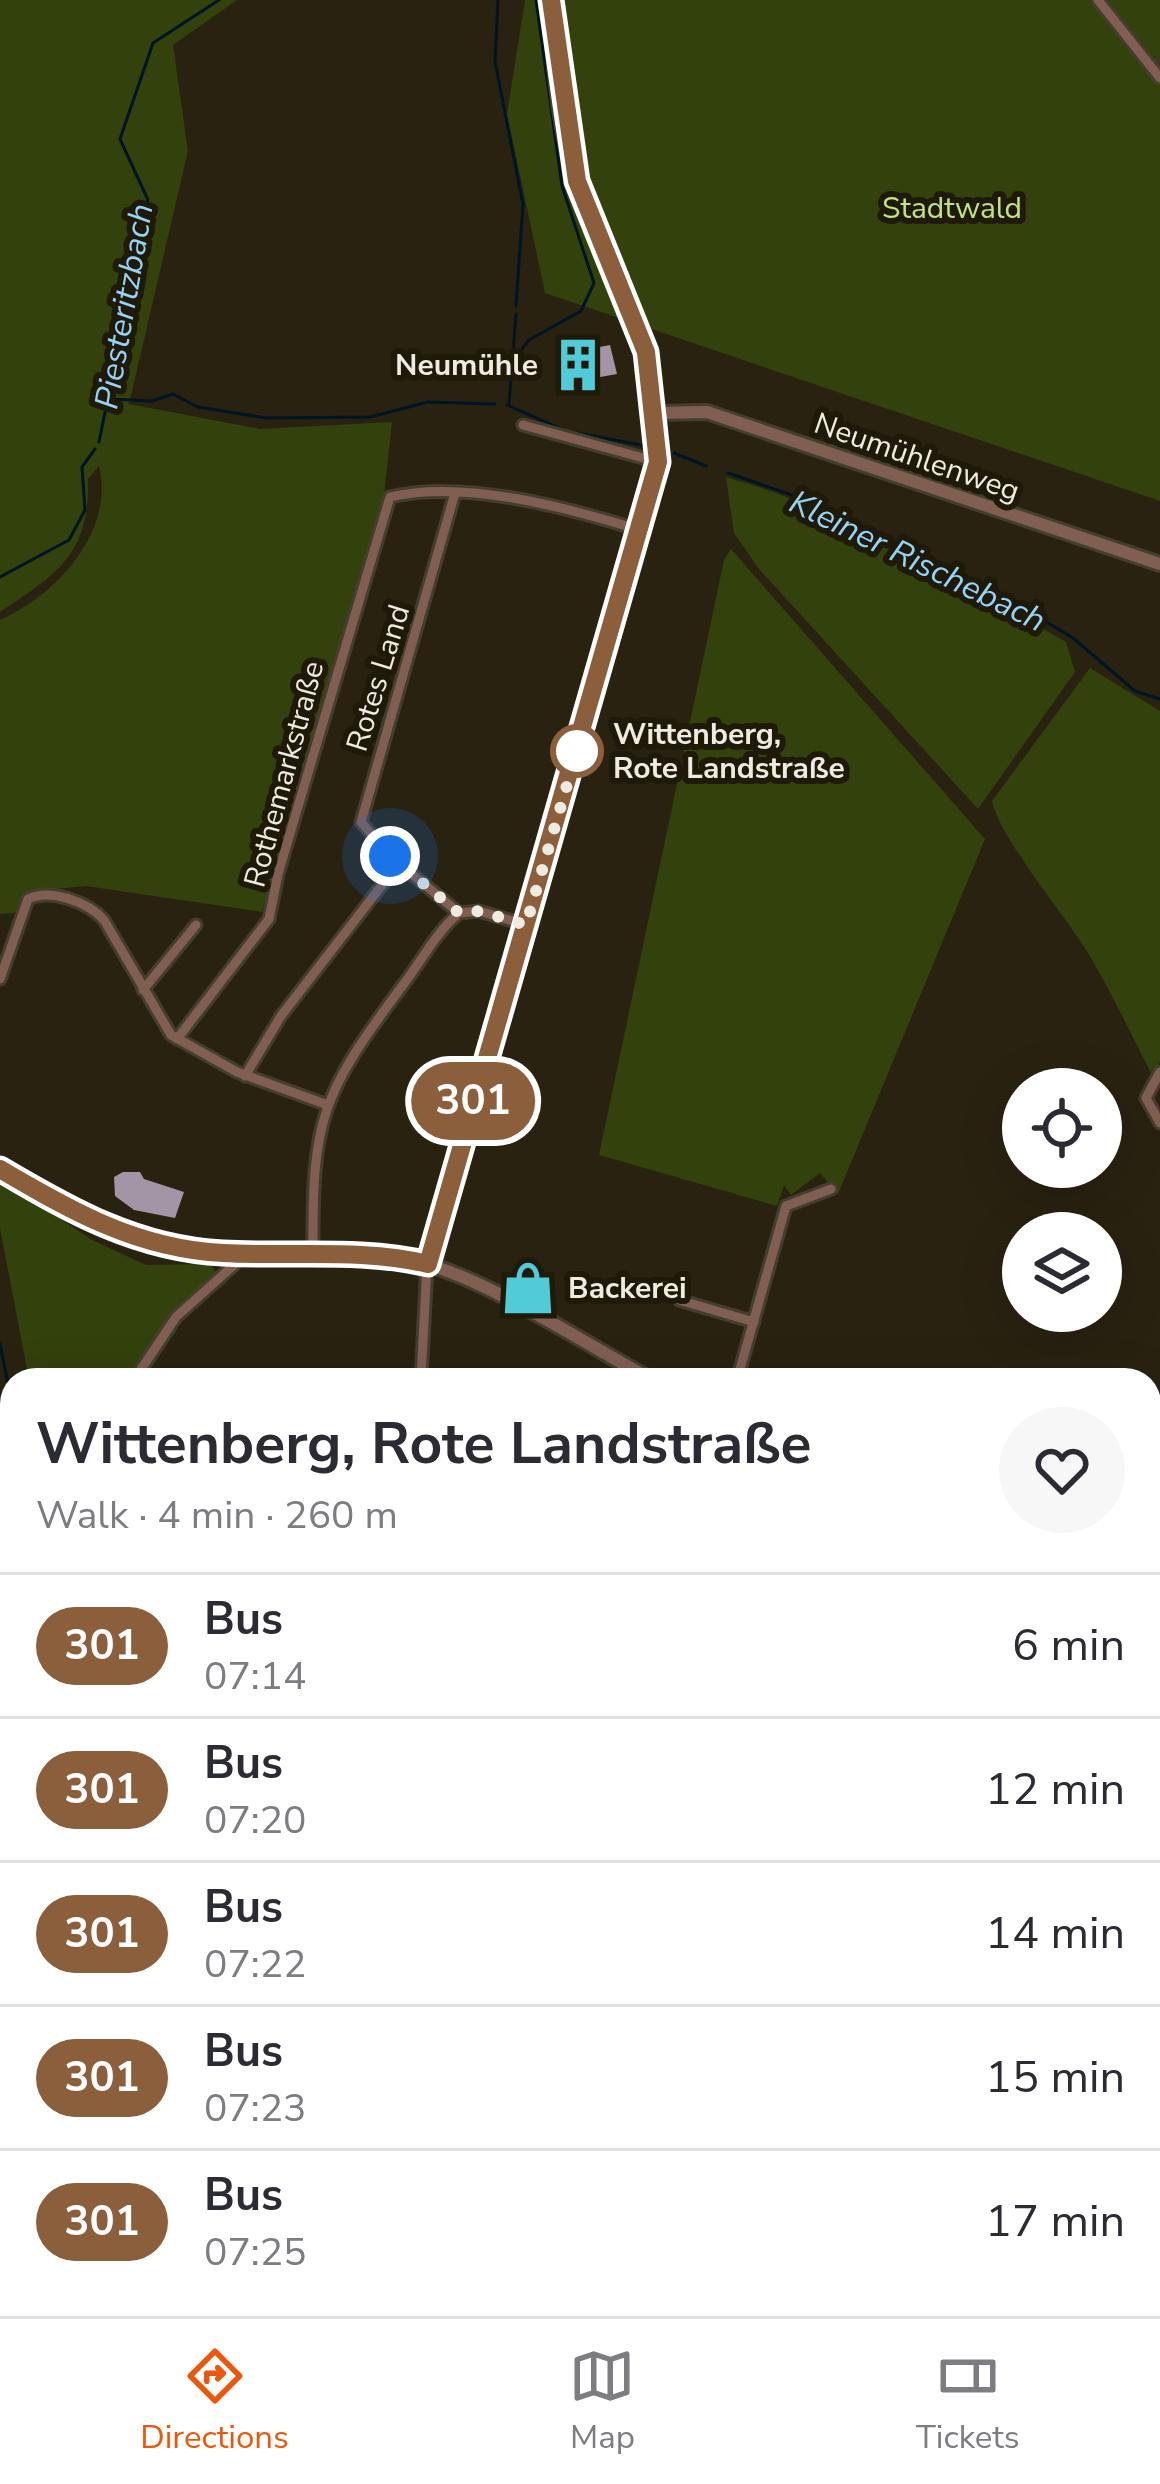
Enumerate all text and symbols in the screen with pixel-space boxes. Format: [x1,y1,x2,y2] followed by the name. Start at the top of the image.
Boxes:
[882,188,1022,229] park label: Stadtwald
[84,200,165,413] water label: Piesteritzbach
[549,336,607,394] building icon: Neumühle
[395,345,538,386] place label: Neumühle
[809,403,1025,512] street label: Neumühlenweg
[782,480,1053,643] water label: Kleiner Rischebach
[337,600,420,757] street label: Rotes Land
[235,657,334,892] street label: Rothemarkstraße
[613,714,845,789] place label: Wittenberg, Rote Landstraße
[552,726,602,776] marker: Wittenberg, Rote Landstraße
[360,826,420,886] your location
[404,1062,542,1140] line badge: 301
[1002,1068,1122,1332] map controls
[1002,1068,1122,1188] button: locate
[435,1072,511,1129] text: 301
[1002,1212,1122,1332] button: layers
[499,1259,557,1317] shop icon: Backerei
[568,1268,687,1309] place label: Backerei
[36,1405,811,1483] text: Wittenberg, Rote Landstraße
[999,1407,1125,1533] button: heart
[36,1489,398,1542] text: Walk · 4 min · 260 m
[204,1589,283,1650] text: Bus
[1012,1615,1125,1676] text: 6 min
[64,1617,140,1674] text: 301
[204,1650,307,1703] text: 07:14
[204,1733,283,1794] text: Bus
[985,1759,1125,1820] text: 12 min
[64,1761,140,1818] text: 301
[204,1794,307,1847] text: 07:20
[204,1877,283,1938] text: Bus
[985,1903,1125,1964] text: 14 min
[64,1905,140,1962] text: 301
[204,1938,307,1991] text: 07:22
[204,2021,283,2082] text: Bus
[985,2047,1125,2108] text: 15 min
[64,2049,140,2106] text: 301
[204,2082,307,2135] text: 07:23
[204,2165,283,2226] text: Bus
[985,2191,1125,2252] text: 17 min
[64,2193,140,2250] text: 301
[204,2226,307,2279] text: 07:25
[140,2343,289,2460] tab: Directions
[569,2343,635,2460] tab: Map
[916,2343,1020,2460] tab: Tickets

